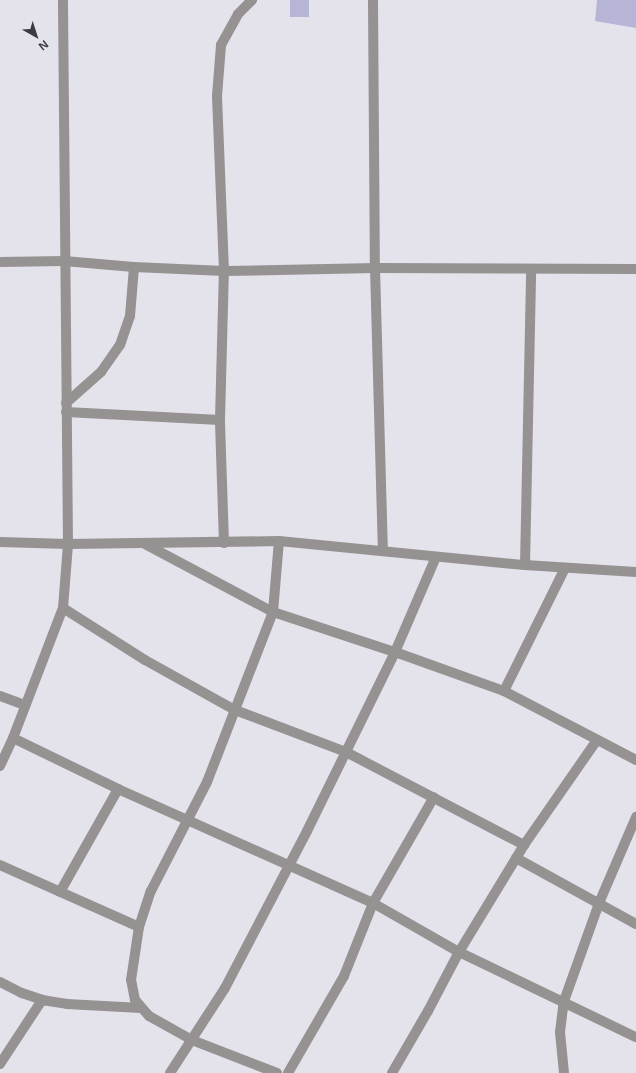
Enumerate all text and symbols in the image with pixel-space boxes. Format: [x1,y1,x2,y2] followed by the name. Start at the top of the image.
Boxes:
[16,16,56,56] north arrow
[36,37,52,54] text: N

